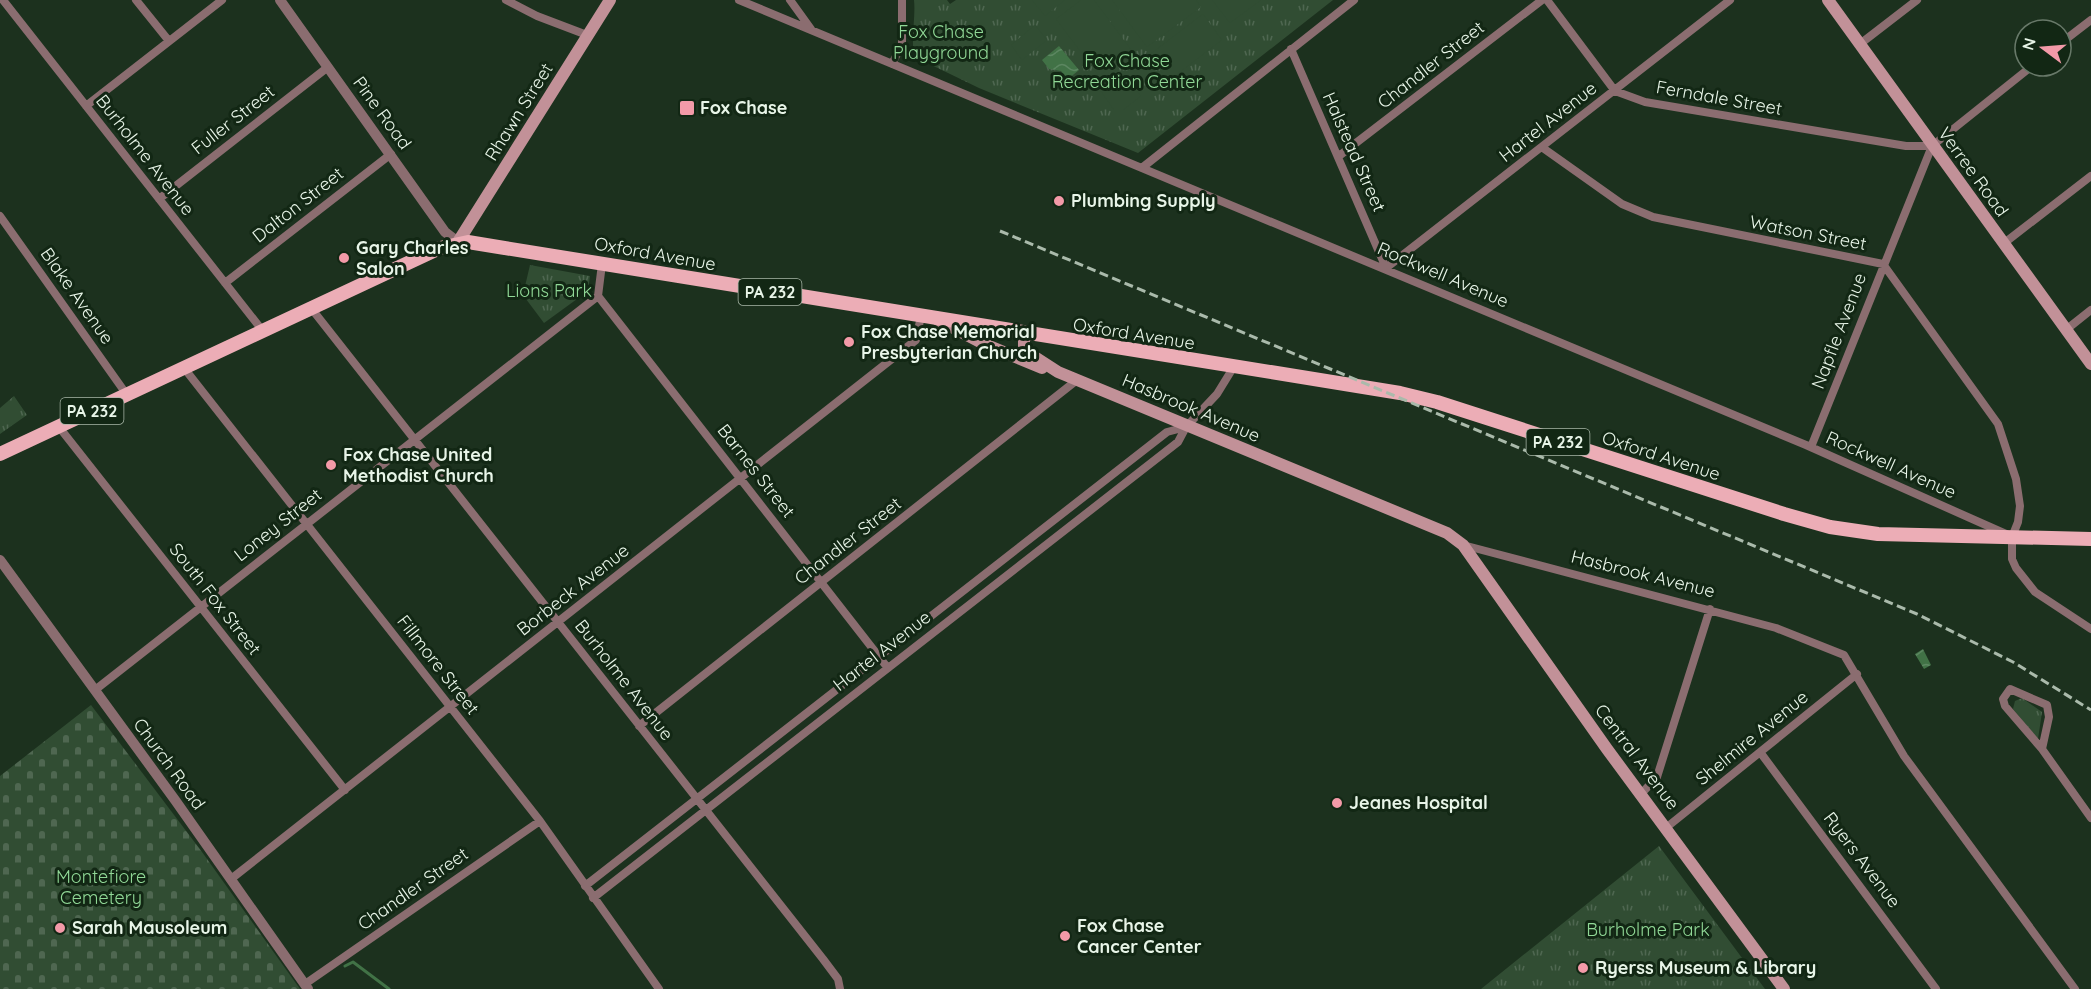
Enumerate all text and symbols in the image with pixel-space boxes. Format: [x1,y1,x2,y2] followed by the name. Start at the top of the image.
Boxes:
[1373,16,1489,113] street label: Chandler Street
[2013,18,2073,78] north arrow
[893,20,989,64] park label: Fox Chase Playground
[2017,35,2040,52] text: N
[1052,49,1202,93] park label: Fox Chase Recreation Center
[479,59,558,165] street label: Rhawn Street
[348,72,417,154] street label: Pine Road
[1654,75,1784,120] street label: Ferndale Street
[1494,76,1601,167] street label: Hartel Avenue
[186,80,279,159] street label: Fuller Street
[1318,88,1391,215] street label: Halstead Street
[91,90,200,220] street label: Burholme Avenue
[700,96,787,119] place label: Fox Chase
[678,99,696,117] marker: Fox Chase
[1933,122,2014,221] street label: Verree Road
[248,162,348,247] street label: Dalton Street
[1071,189,1216,212] place label: Plumbing Supply
[1052,194,1066,208] marker: Plumbing Supply
[1748,210,1868,255] street label: Watson Street
[593,232,718,276] street label: Oxford Avenue
[356,236,469,280] place label: Gary Charles Salon
[1374,237,1512,313] street label: Rockwell Avenue
[36,243,119,348] street label: Blake Avenue
[337,251,351,265] marker: Gary Charles Salon
[1806,270,1871,392] street label: Napfle Avenue
[506,279,592,302] park label: Lions Park
[738,279,802,305] road number: PA 232
[1072,313,1197,354] street label: Oxford Avenue
[861,320,1037,364] place label: Fox Chase Memorial Presbyterian Church
[842,335,856,349] marker: Fox Chase Memorial Presbyterian Church
[1119,368,1264,447] street label: Hasbrook Avenue
[60,398,124,424] road number: PA 232
[713,419,800,522] street label: Barnes Street
[1599,426,1723,485] street label: Oxford Avenue
[1822,426,1960,504] street label: Rockwell Avenue
[1526,429,1590,455] road number: PA 232
[343,443,494,487] place label: Fox Chase United Methodist Church
[324,458,338,472] marker: Fox Chase United Methodist Church
[229,483,326,566] street label: Loney Street
[790,492,906,589] street label: Chandler Street
[165,538,266,659] street label: South Fox Street
[512,539,633,641] street label: Borbeck Avenue
[1569,545,1718,603] street label: Hasbrook Avenue
[828,605,935,696] street label: Hartel Avenue
[392,610,485,719] street label: Fillmore Street
[570,615,679,745] street label: Burholme Avenue
[1691,685,1813,790] street label: Shelmire Avenue
[1590,699,1685,814] street label: Central Avenue
[128,713,210,814] street label: Church Road
[1349,791,1488,814] place label: Jeanes Hospital
[1330,796,1344,810] marker: Jeanes Hospital
[1819,807,1906,912] street label: Ryers Avenue
[353,842,472,935] street label: Chandler Street
[56,865,146,909] park label: Montefiore Cemetery
[1077,914,1202,958] place label: Fox Chase Cancer Center
[72,916,227,939] place label: Sarah Mausoleum
[1586,918,1710,941] park label: Burholme Park
[53,921,67,935] marker: Sarah Mausoleum
[1058,929,1072,943] marker: Fox Chase Cancer Center
[1595,956,1816,979] place label: Ryerss Museum & Library
[1576,961,1590,975] marker: Ryerss Museum & Library

